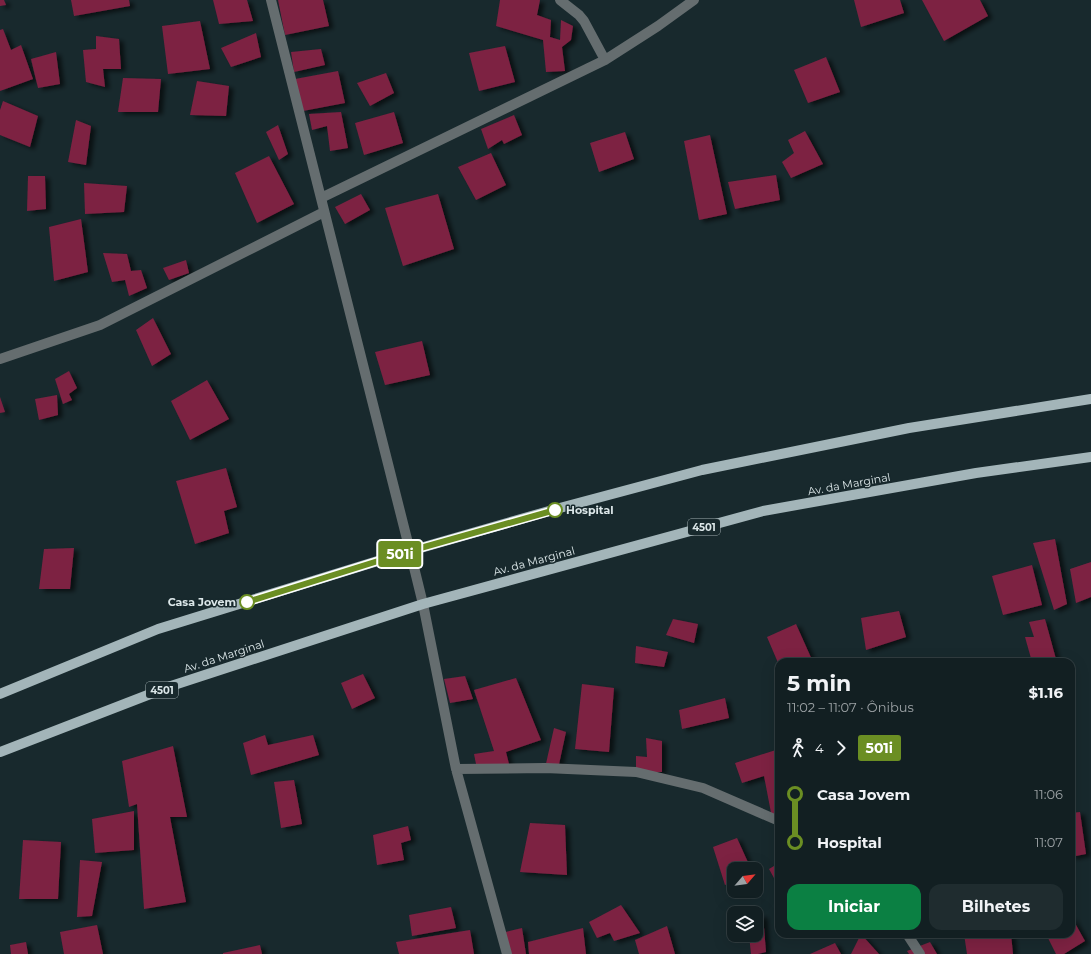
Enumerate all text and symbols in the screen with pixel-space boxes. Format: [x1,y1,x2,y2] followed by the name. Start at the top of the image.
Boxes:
[806,470,892,498] street label: Av. da Marginal
[547,502,563,518] marker: Hospital
[566,503,614,517] place label: Hospital
[688,519,720,535] road number: 4501
[372,541,428,567] line badge: 501i
[492,543,576,579] street label: Av. da Marginal
[386,545,414,563] text: 501i
[239,594,255,610] marker: Casa Jovem
[168,595,236,609] place label: Casa Jovem
[182,636,266,676] street label: Av. da Marginal
[787,670,851,697] text: 5 min
[146,682,178,698] road number: 4501
[1029,683,1063,702] text: $1.16
[787,699,914,715] text: 11:02 – 11:07 · Ônibus
[787,737,809,759] icon: walk
[830,737,852,759] icon: forward
[866,739,893,757] text: 501i
[815,740,824,756] text: 4
[817,785,910,804] text: Casa Jovem
[1034,786,1063,802] text: 11:06
[817,833,882,852] text: Hospital
[1035,834,1063,850] text: 11:07
[727,862,763,898] north arrow
[727,862,763,942] map controls
[787,884,921,930] button: Iniciar
[929,884,1063,930] button: Bilhetes
[727,906,763,942] button: layers

